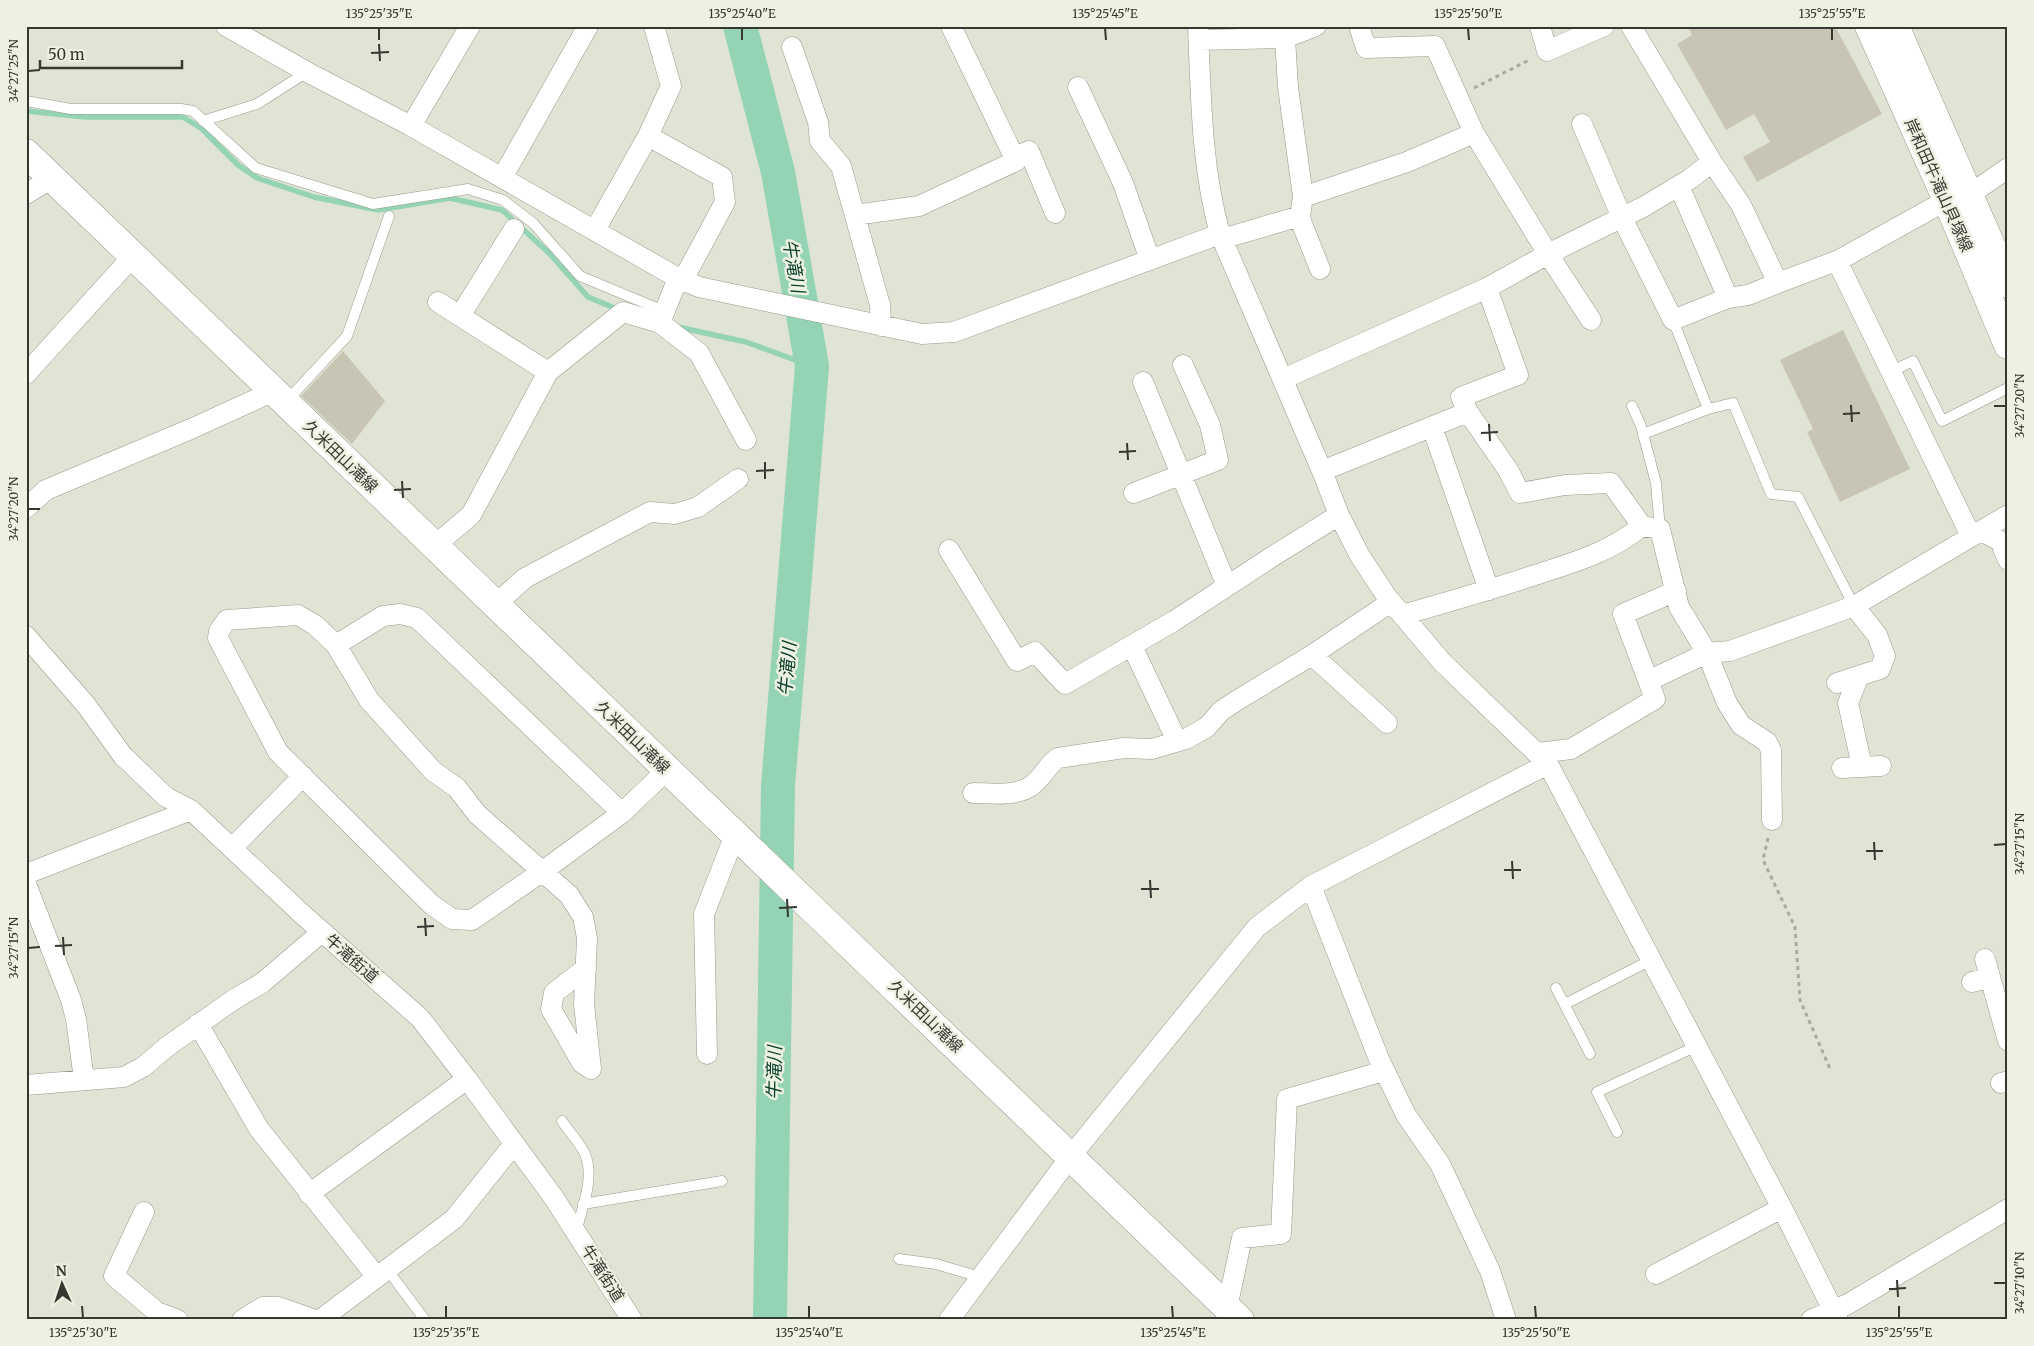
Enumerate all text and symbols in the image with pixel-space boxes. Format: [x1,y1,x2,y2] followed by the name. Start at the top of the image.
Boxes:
[346,6,413,21] text: 135°25'35"E
[708,6,776,21] text: 135°25'40"E
[1072,6,1138,21] text: 135°25'45"E
[1434,6,1502,21] text: 135°25'50"E
[1799,6,1866,21] text: 135°25'55"E
[40,38,182,70] scale bar
[6,39,21,103] text: 34°27'25"N
[48,45,85,64] text: 50 m
[1901,115,1977,255] street label: 岸和田牛滝山貝塚線
[778,237,810,297] water label: 牛滝川
[2012,373,2027,438] text: 34°27'20"N
[300,415,382,497] street label: 久米田山滝線
[6,476,21,541] text: 34°27'20"N
[773,639,801,697] water label: 牛滝川
[592,696,674,778] street label: 久米田山滝線
[2012,812,2027,875] text: 34°27'15"N
[6,916,21,979] text: 34°27'15"N
[321,929,383,987] street label: 牛滝街道
[885,975,967,1057] street label: 久米田山滝線
[762,1044,786,1100] water label: 牛滝川
[577,1241,629,1305] street label: 牛滝街道
[2012,1251,2027,1314] text: 34°27'10"N
[38,1258,88,1308] north arrow
[55,1262,67,1280] text: N
[49,1325,117,1340] text: 135°25'30"E
[413,1325,480,1340] text: 135°25'35"E
[775,1325,843,1340] text: 135°25'40"E
[1140,1325,1206,1340] text: 135°25'45"E
[1502,1325,1570,1340] text: 135°25'50"E
[1866,1325,1933,1340] text: 135°25'55"E

